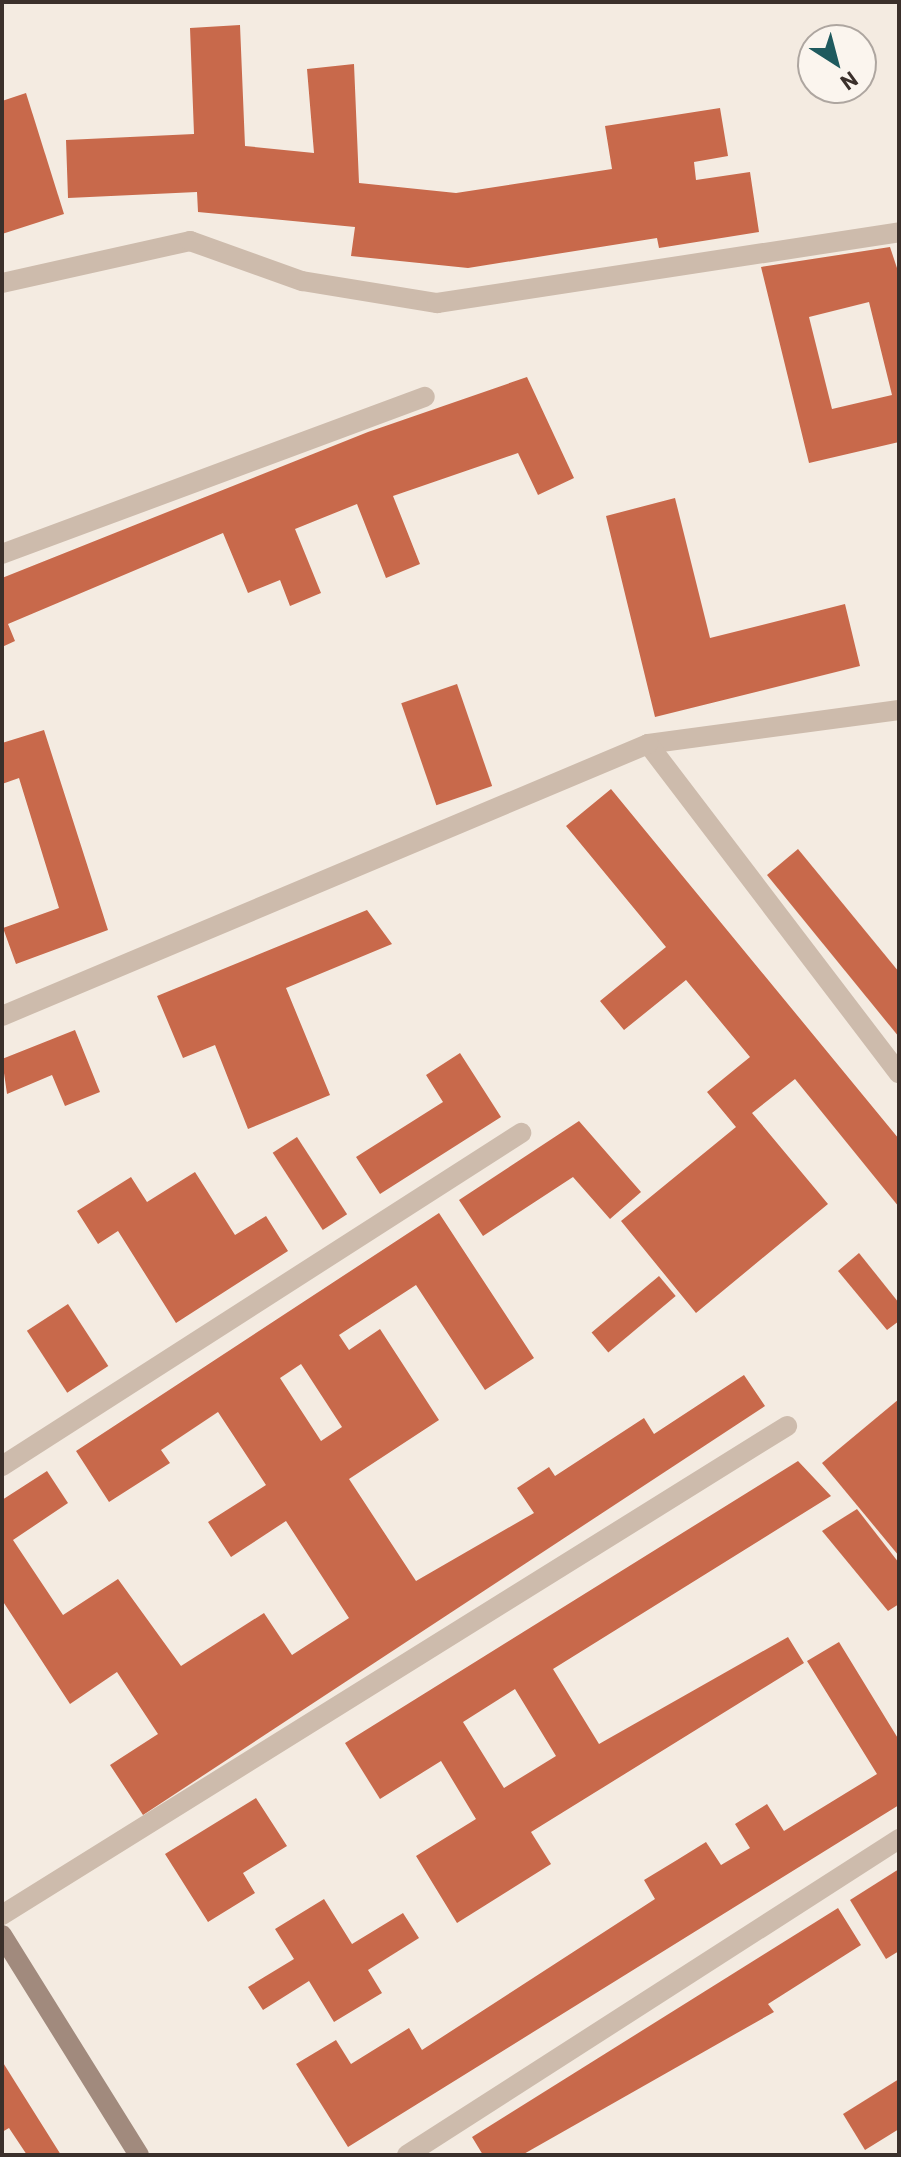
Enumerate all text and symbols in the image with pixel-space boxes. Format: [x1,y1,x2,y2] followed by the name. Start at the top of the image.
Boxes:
[797,24,877,104] north arrow
[836,67,864,97] text: N

